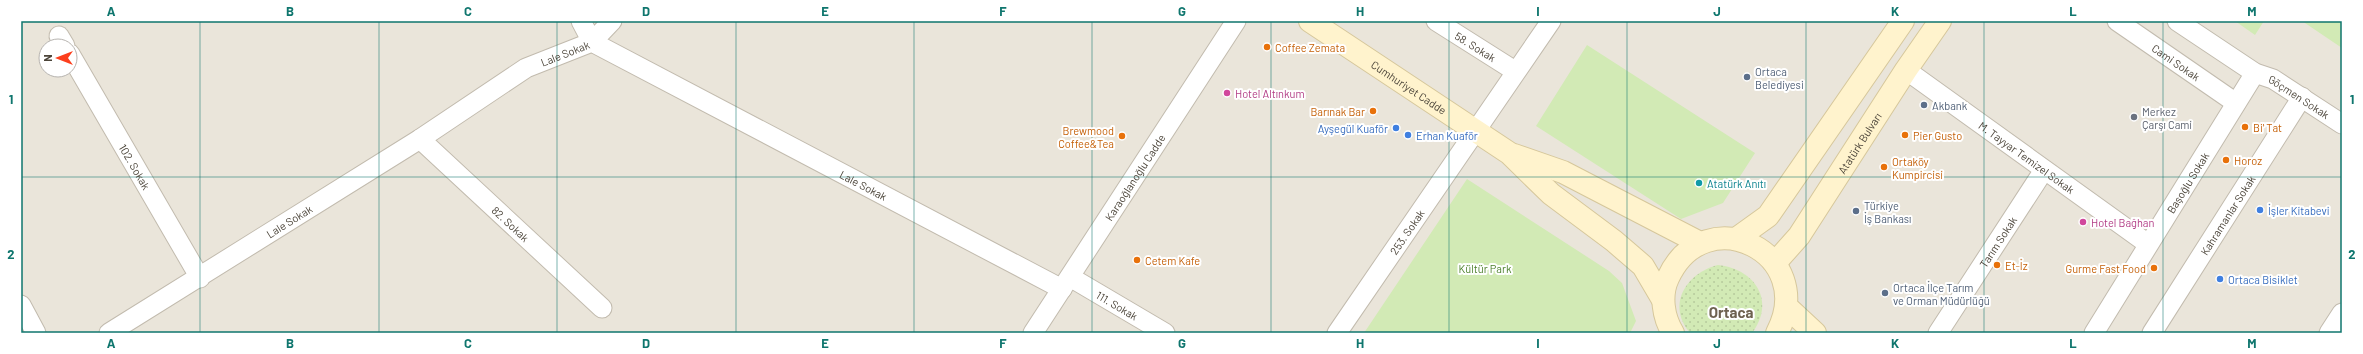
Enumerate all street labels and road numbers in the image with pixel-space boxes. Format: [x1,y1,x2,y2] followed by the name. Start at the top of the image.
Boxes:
[1453,28,1499,64] street label: 58. Sokak
[539,37,592,68] street label: Lale Sokak
[2150,41,2203,83] street label: Cami Sokak
[1369,57,1449,116] street label: Cumhuriyet Cadde
[2267,72,2333,121] street label: Göçmen Sokak
[1835,110,1884,176] street label: Atatürk Bulvarı
[1977,118,2078,196] street label: M. Tayyar Temizel Sokak
[1102,131,1167,223] street label: Karaoğlanoğlu Cadde
[117,141,154,192] street label: 102. Sokak
[2163,149,2211,215] street label: Başoğlu Sokak
[838,167,890,203] street label: Lale Sokak
[2197,172,2258,257] street label: Kahramanlar Sokak
[264,201,315,240] street label: Lale Sokak
[490,203,532,244] street label: 82. Sokak
[1387,206,1427,256] street label: 253. Sokak
[1976,213,2019,270] street label: Tarım Sokak
[1094,288,1141,322] street label: 111. Sokak

